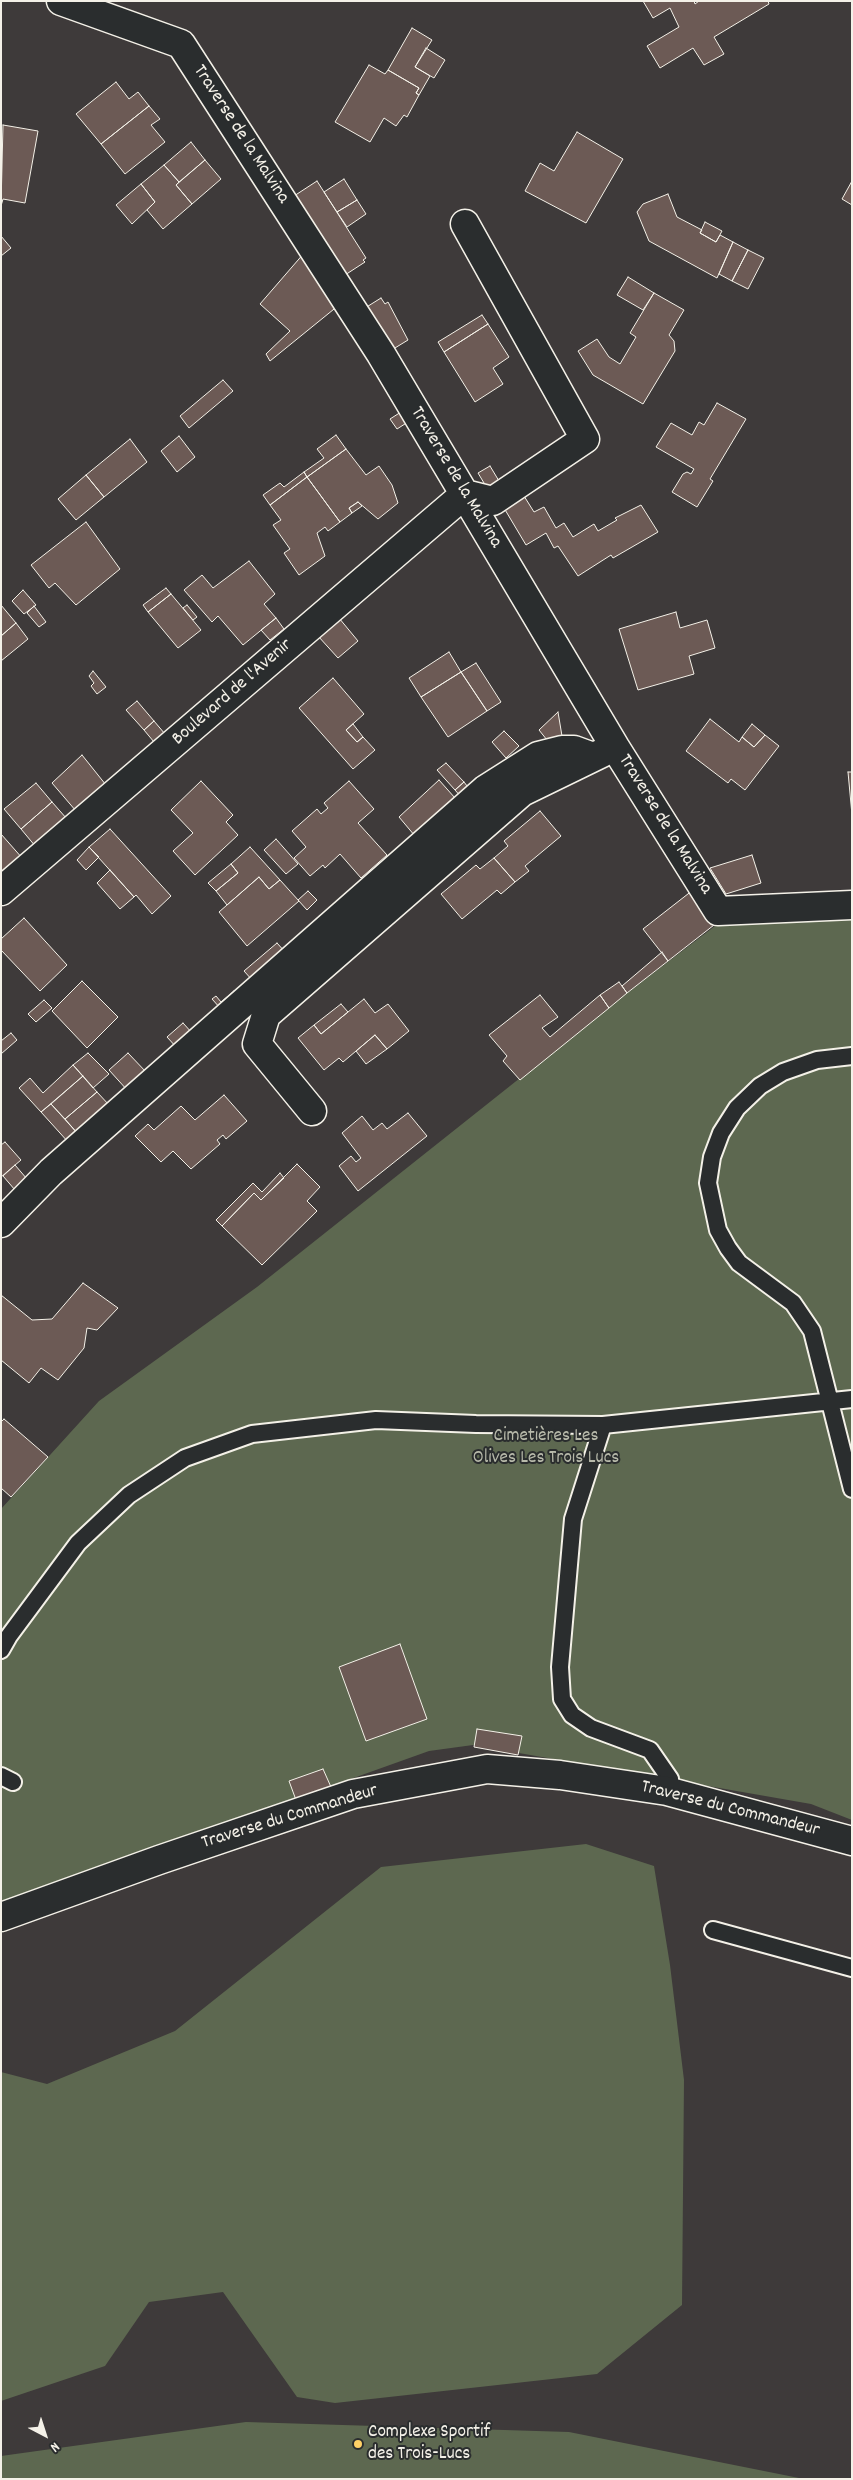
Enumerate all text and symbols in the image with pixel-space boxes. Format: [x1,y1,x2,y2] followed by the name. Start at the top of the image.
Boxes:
[187,61,293,209] street label: Traverse de la Malvina
[404,403,506,553] street label: Traverse de la Malvina
[168,635,298,751] street label: Boulevard de l'Avenir
[612,751,716,899] street label: Traverse de la Malvina
[473,1426,619,1470] park label: Cimetières Les Olives Les Trois Lucs
[638,1777,822,1843] street label: Traverse du Commandeur
[199,1780,381,1856] street label: Traverse du Commandeur
[20,2410,70,2460] north arrow
[368,2422,490,2466] place label: Complexe Sportif des Trois-Lucs
[46,2437,64,2456] text: N
[352,2438,364,2450] marker: Complexe Sportif des Trois-Lucs

